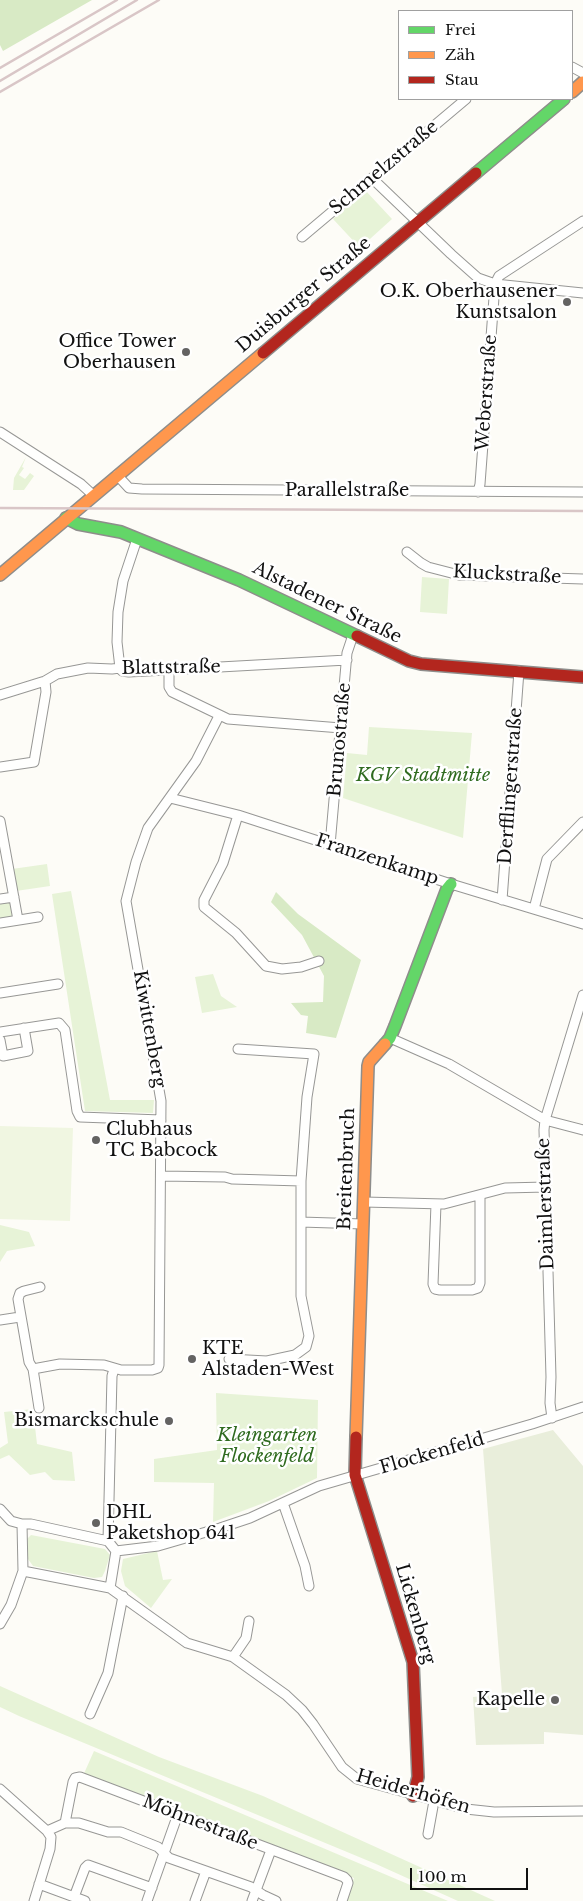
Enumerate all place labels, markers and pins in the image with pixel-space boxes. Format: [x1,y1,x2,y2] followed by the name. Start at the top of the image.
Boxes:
[380,281,557,324] place label: O.K. Oberhausener Kunstsalon
[561,296,573,308] marker: O.K. Oberhausener Kunstsalon
[59,331,176,374] place label: Office Tower Oberhausen
[180,346,192,358] marker: Office Tower Oberhausen
[106,1119,218,1162] place label: Clubhaus TC Babcock
[90,1134,102,1146] marker: Clubhaus TC Babcock
[202,1338,334,1380] place label: KTE Alstaden-West
[186,1353,198,1365] marker: KTE Alstaden-West
[14,1410,159,1432] place label: Bismarckschule
[163,1415,175,1427] marker: Bismarckschule
[106,1502,236,1545] place label: DHL Paketshop 641
[90,1517,102,1529] marker: DHL Paketshop 641
[476,1689,545,1711] place label: Kapelle
[549,1694,561,1706] marker: Kapelle

